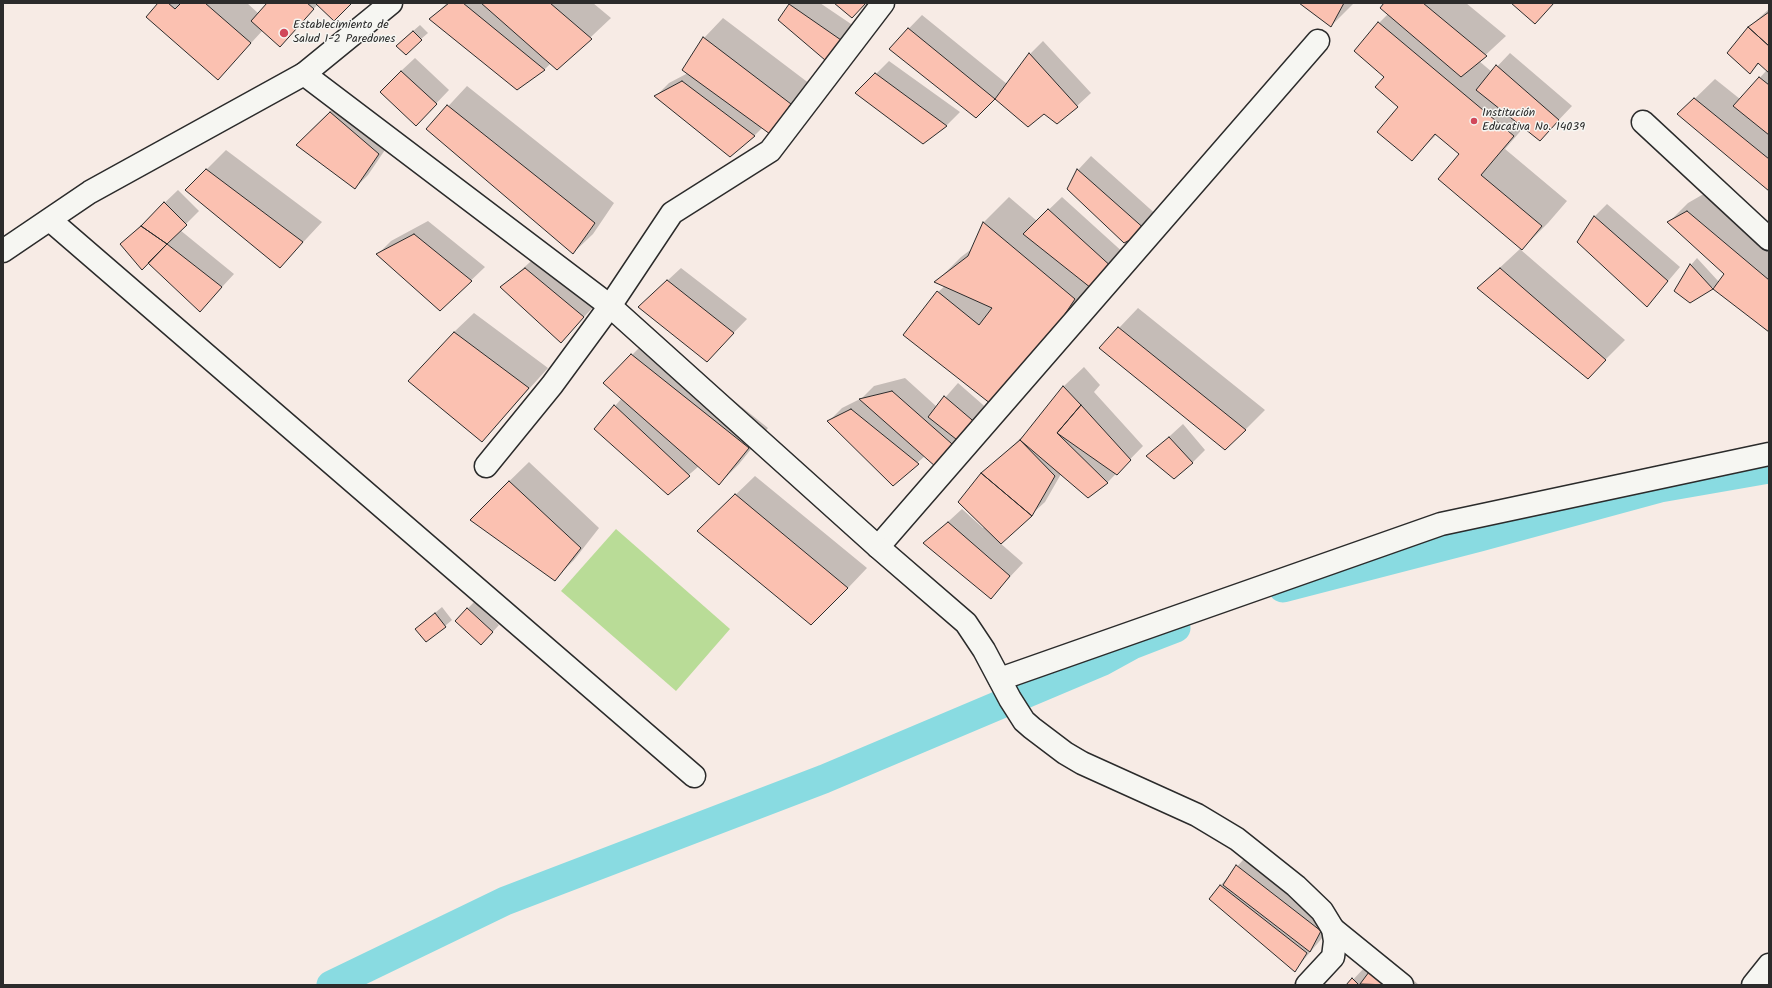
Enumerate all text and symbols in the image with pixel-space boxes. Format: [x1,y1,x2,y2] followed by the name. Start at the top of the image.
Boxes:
[293,19,395,47] place label: Establecimiento de Salud I-2 Paredones
[278,27,290,39] marker: Establecimiento de Salud I-2 Paredones
[1482,107,1585,135] place label: Institución Educativa No. 14039
[1469,116,1479,126] marker: Institución Educativa No. 14039

